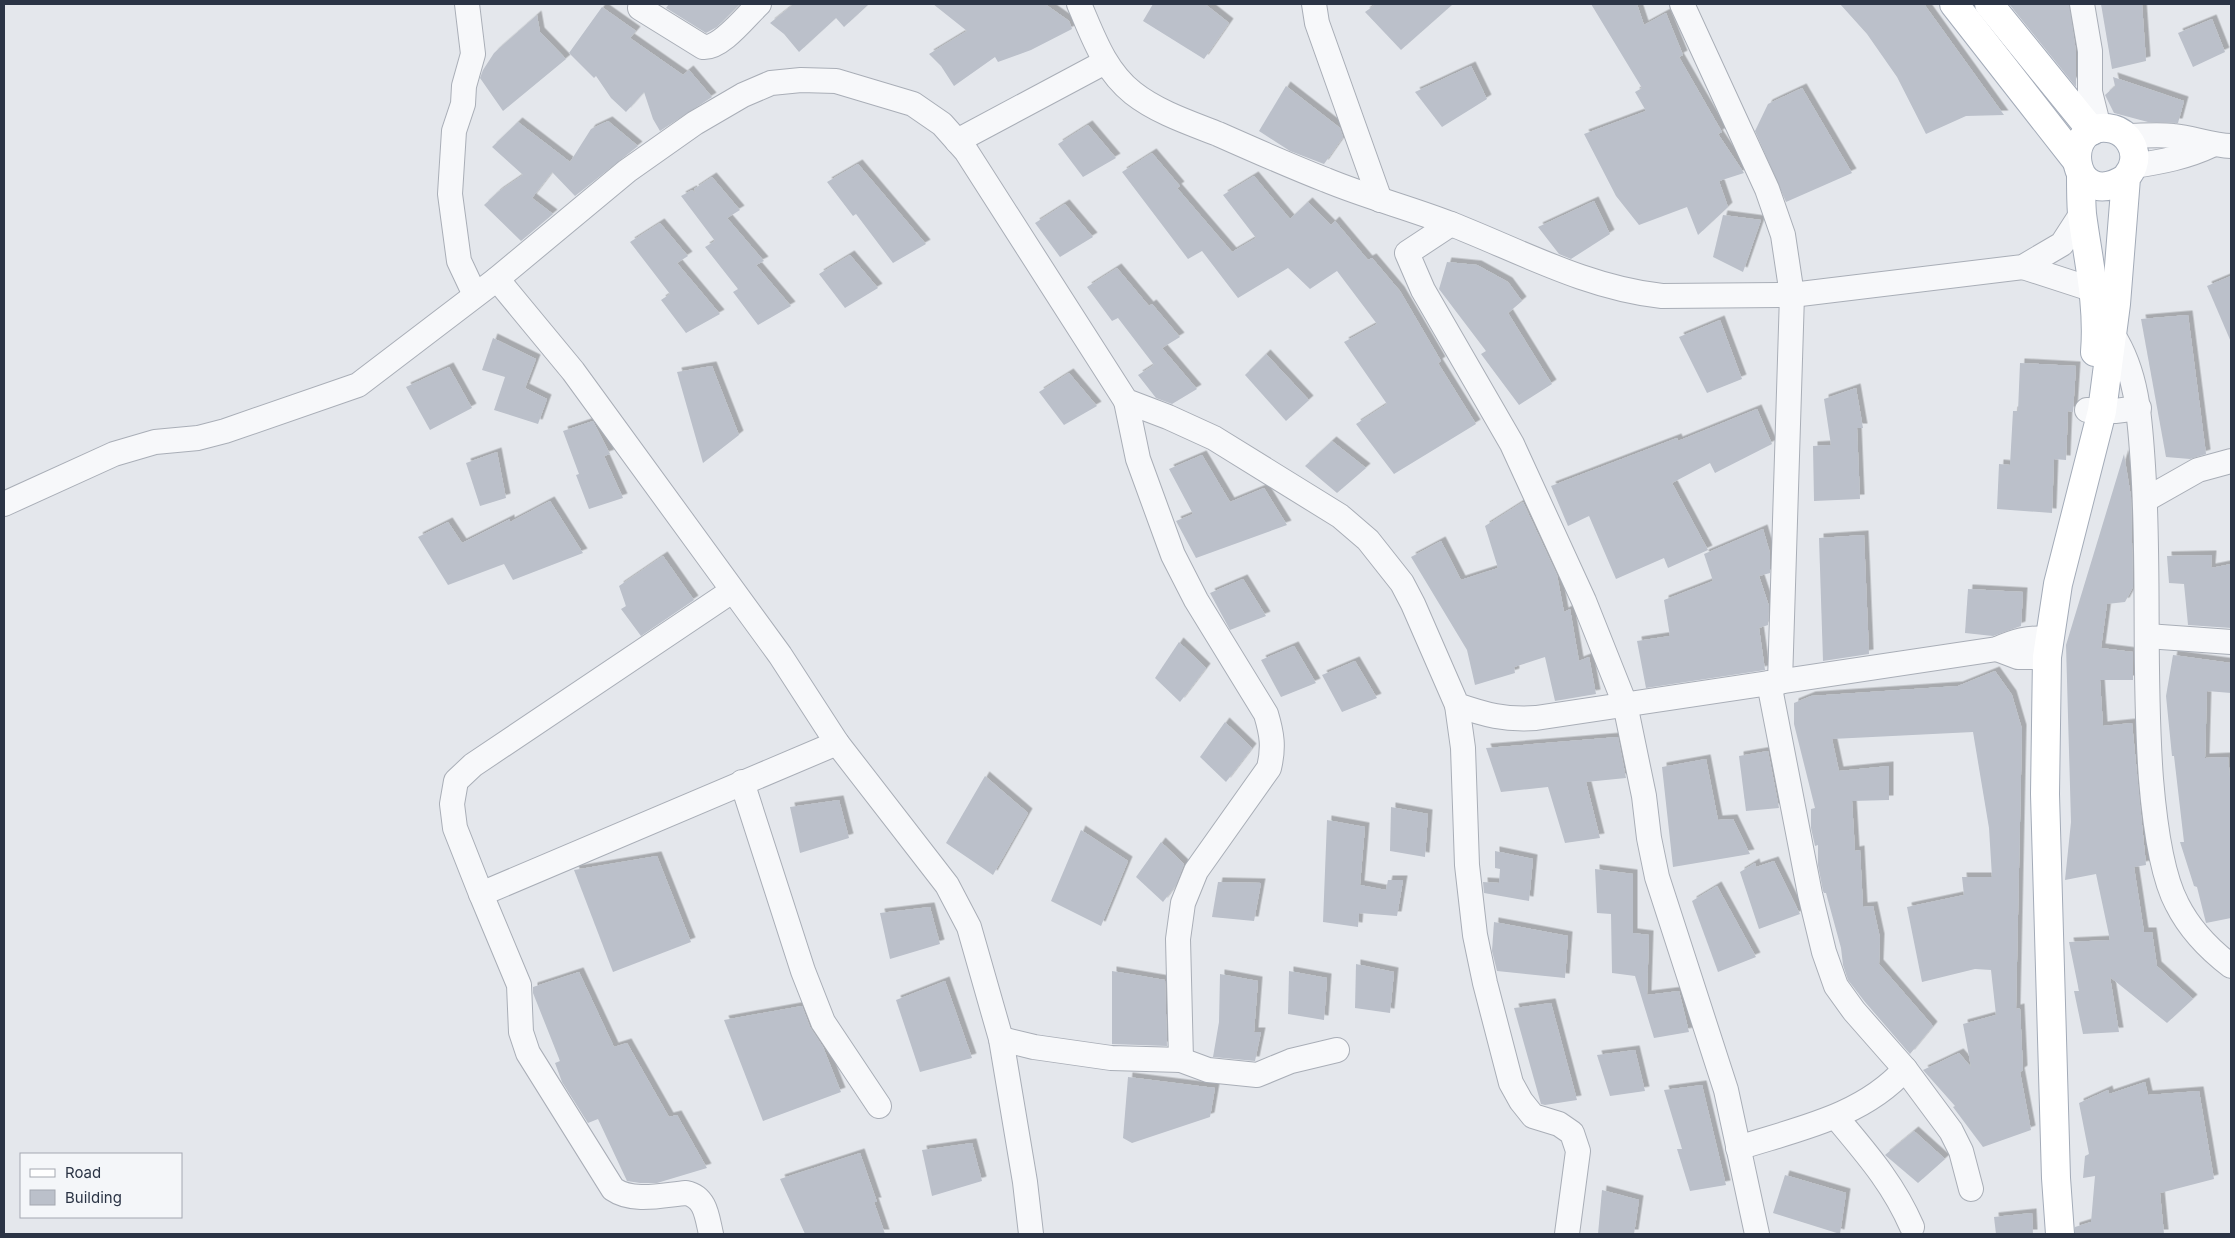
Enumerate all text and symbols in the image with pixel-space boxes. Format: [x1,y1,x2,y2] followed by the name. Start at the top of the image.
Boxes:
[20,1153,182,1218] legend
[65,1163,101,1182] text: Road
[65,1188,122,1207] text: Building

